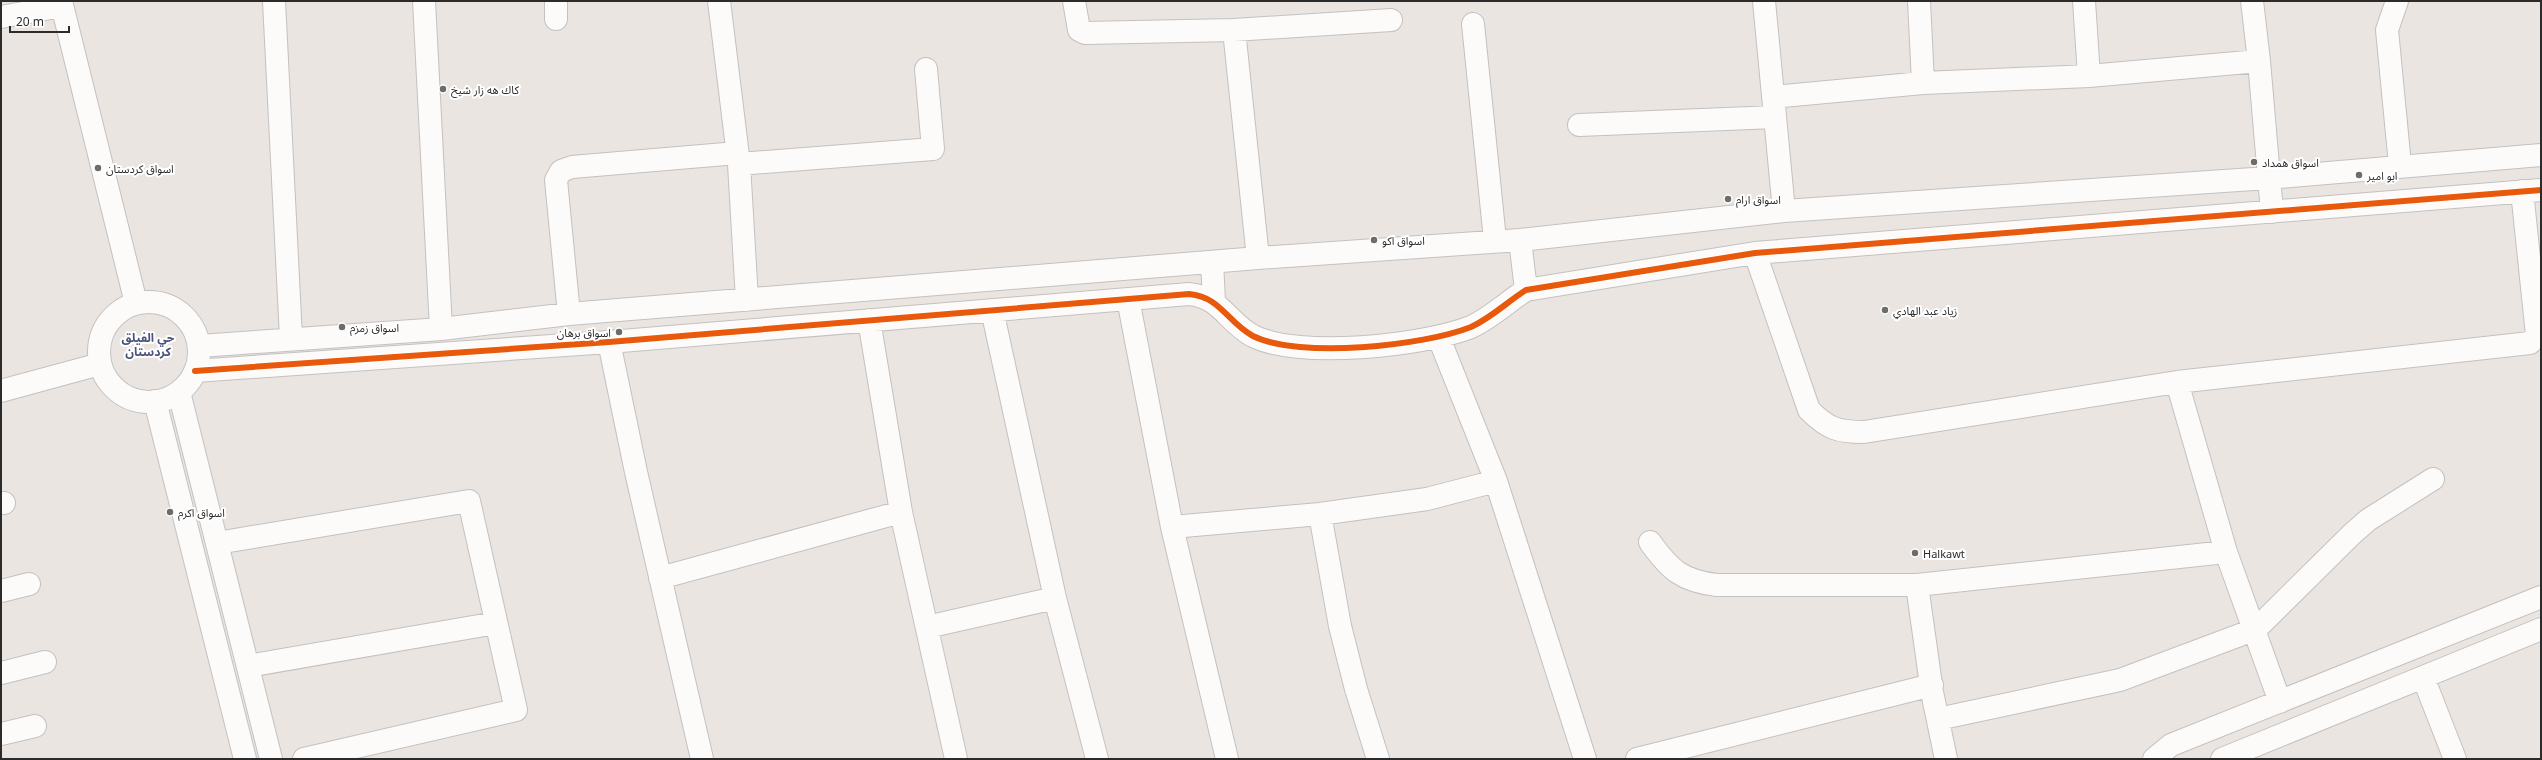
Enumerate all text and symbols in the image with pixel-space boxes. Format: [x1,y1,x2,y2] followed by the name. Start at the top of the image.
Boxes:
[10,8,69,34] scale bar
[16,13,44,30] text: 20 m
[451,82,519,98] place label: كاك هه زار شيخ
[438,84,448,94] marker: كاك هه زار شيخ
[2262,155,2319,170] place label: اسواق همداد
[2249,157,2259,167] marker: اسواق همداد
[106,161,174,176] place label: اسواق كردستان
[93,163,103,173] marker: اسواق كردستان
[2366,168,2397,183] place label: ابو امير
[2354,170,2364,180] marker: ابو امير
[1736,192,1781,208] place label: اسواق ارام
[1723,194,1733,204] marker: اسواق ارام
[1382,233,1425,248] place label: اسواق اكو
[1369,235,1379,245] marker: اسواق اكو
[1893,303,1957,320] place label: زياد عبد الهادي
[1880,305,1890,315] marker: زياد عبد الهادي
[350,320,399,336] place label: اسواق زمزم
[337,322,347,332] marker: اسواق زمزم
[557,325,611,340] place label: اسواق برهان
[614,327,624,337] marker: اسواق برهان
[122,329,175,360] district label: حي الفيلق كردستان
[178,505,225,521] place label: اسواق اكرم
[165,507,175,517] marker: اسواق اكرم
[1923,546,1965,561] place label: Halkawt
[1910,548,1920,558] marker: Halkawt

